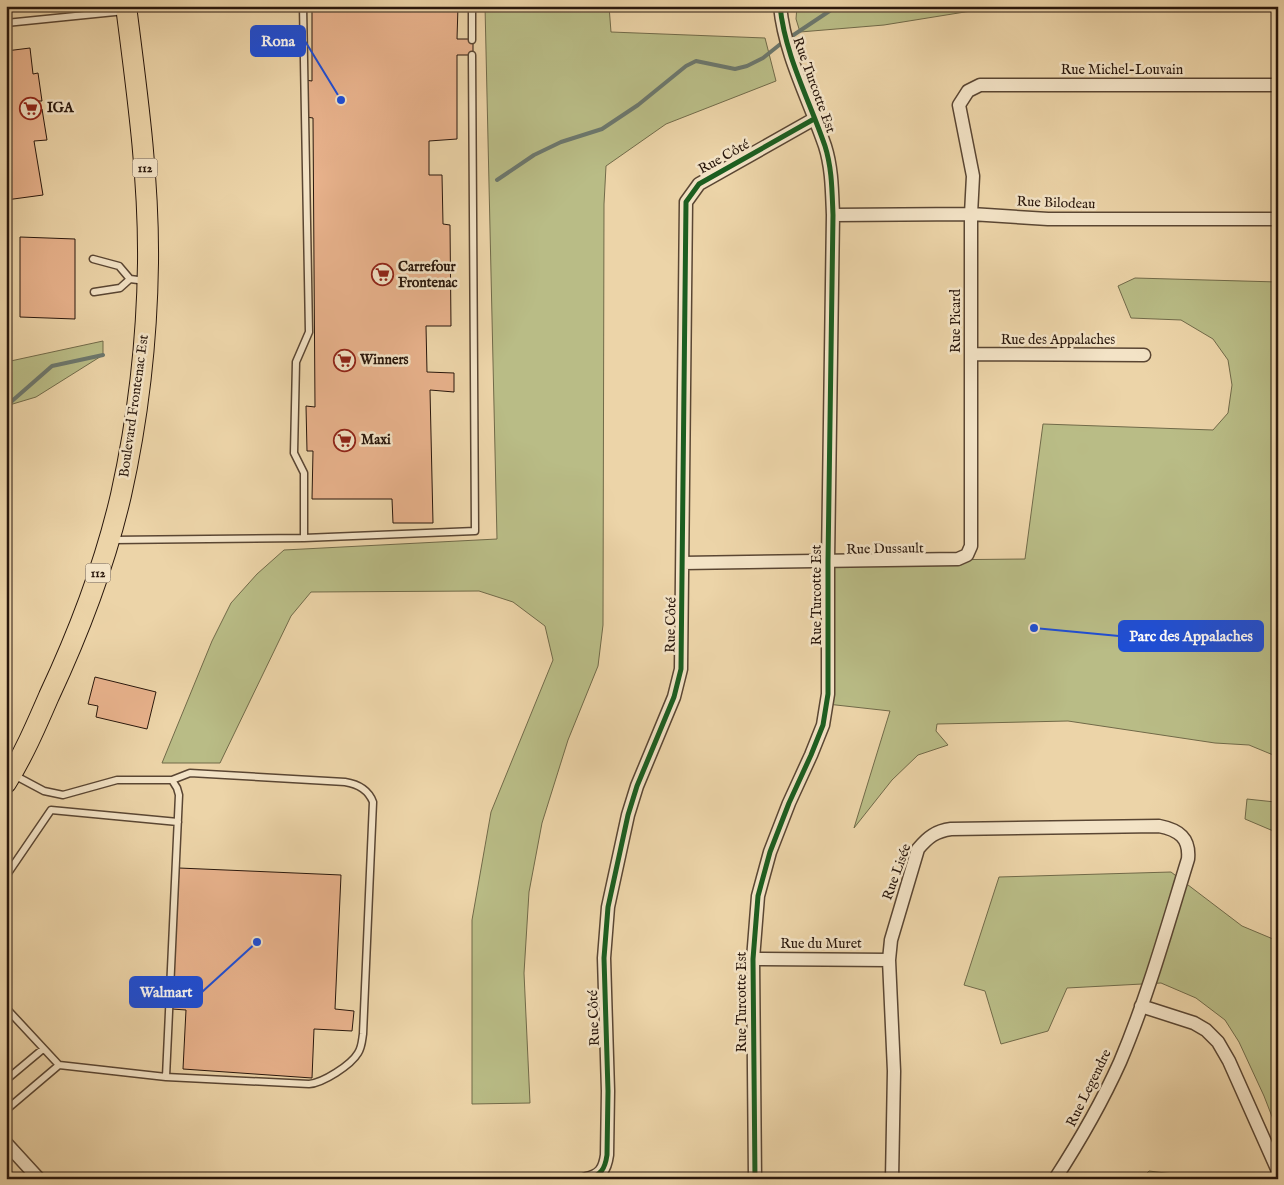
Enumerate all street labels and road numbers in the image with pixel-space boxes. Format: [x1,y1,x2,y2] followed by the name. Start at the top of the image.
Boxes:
[788,35,840,136] street label: Rue Turcotte Est
[1061,61,1184,79] street label: Rue Michel-Louvain
[695,135,753,178] street label: Rue Côté
[132,158,158,178] road number: 112
[1016,193,1096,213] street label: Rue Bilodeau
[947,289,965,353] street label: Rue Picard
[1001,331,1115,349] street label: Rue des Appalaches
[115,333,153,479] street label: Boulevard Frontenac Est
[846,539,924,559] street label: Rue Dussault
[808,544,826,645] street label: Rue Turcotte Est
[86,564,110,582] road number: 112
[662,596,680,653] street label: Rue Côté
[878,841,916,903] street label: Rue Lisée
[780,935,862,953] street label: Rue du Muret
[733,951,751,1052] street label: Rue Turcotte Est
[584,989,604,1046] street label: Rue Côté
[1062,1046,1116,1130] street label: Rue Legendre

